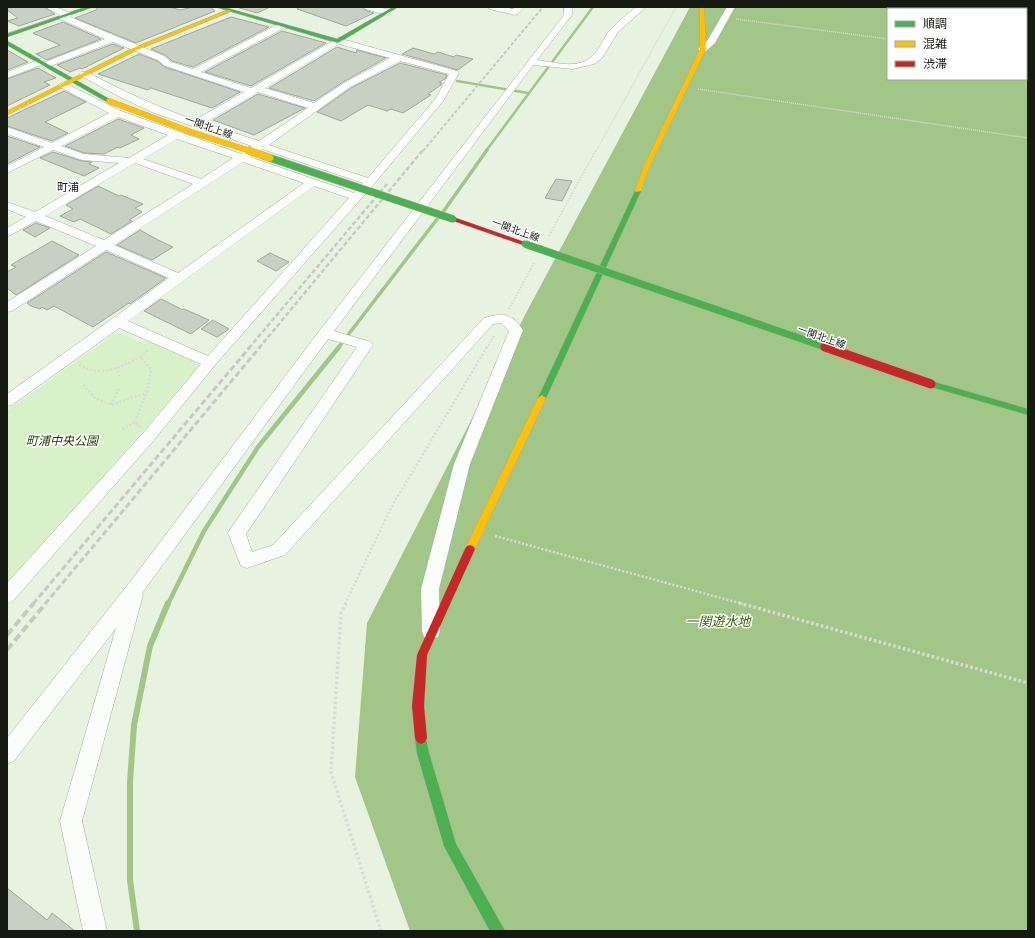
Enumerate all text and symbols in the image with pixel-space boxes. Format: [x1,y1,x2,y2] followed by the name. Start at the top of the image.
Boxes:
[887,8,1027,80] legend
[923,14,947,31] text: 順調
[923,34,947,51] text: 混雑
[923,54,947,71] text: 渋滞
[183,111,235,141] street label: 一関北上線
[57,178,79,194] district label: 町浦
[490,214,542,244] street label: 一関北上線
[796,321,848,351] street label: 一関北上線
[26,431,100,448] park label: 町浦中央公園
[685,611,752,630] water label: 一関遊水地

